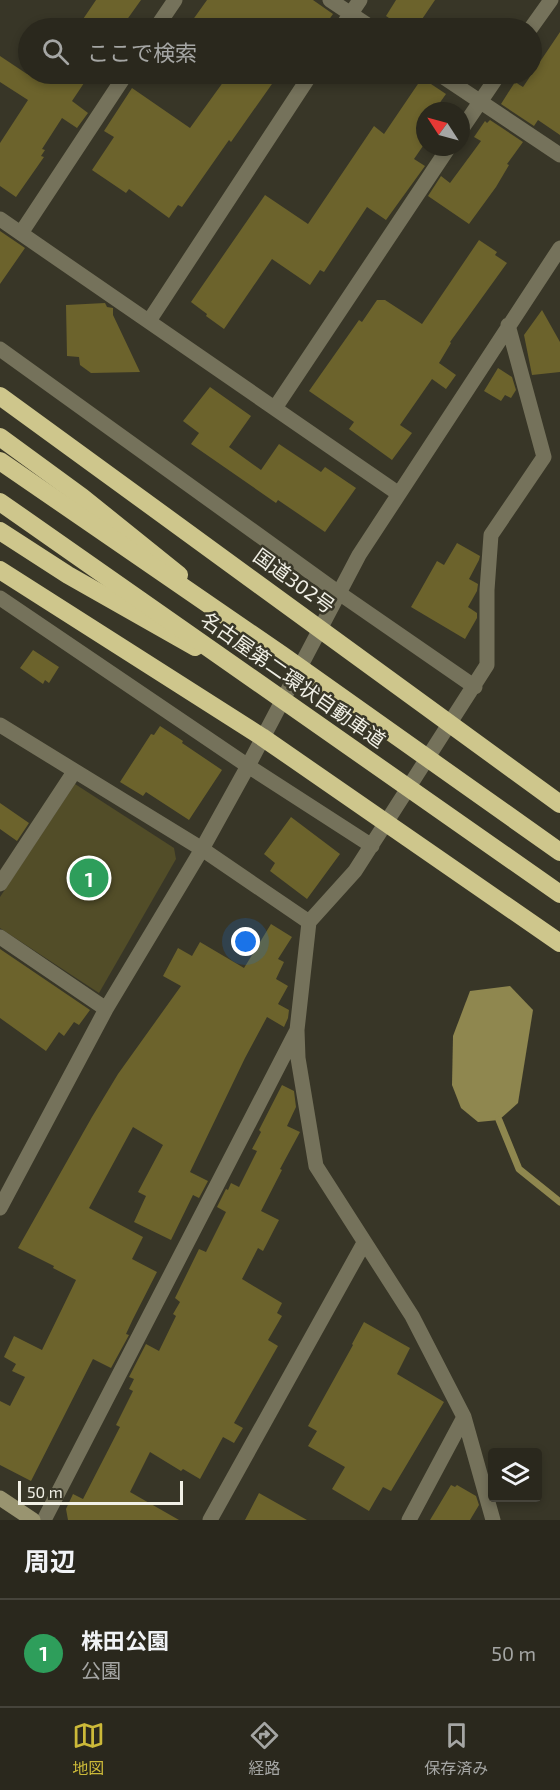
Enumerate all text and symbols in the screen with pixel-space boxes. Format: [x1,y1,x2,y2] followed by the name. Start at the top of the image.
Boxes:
[18,18,542,84] search box
[39,35,72,68] icon: search
[87,39,197,65] text: ここで検索
[416,102,470,156] north arrow
[249,543,340,618] street label: 国道302号
[197,606,391,752] street label: 名古屋第二環状自動車道
[70,856,109,900] pin: 1
[231,927,260,956] your location
[488,1448,542,1502] map controls
[488,1448,542,1502] button: layers
[18,1478,183,1506] scale bar
[27,1482,63,1501] text: 50 m
[24,1545,76,1576] text: 周辺
[81,1627,169,1653] text: 株田公園
[39,1641,48,1665] text: 1
[491,1641,536,1665] text: 50 m
[81,1658,121,1682] text: 公園
[72,1719,105,1779] tab: 地図
[248,1719,281,1779] tab: 経路
[424,1719,488,1779] tab: 保存済み

